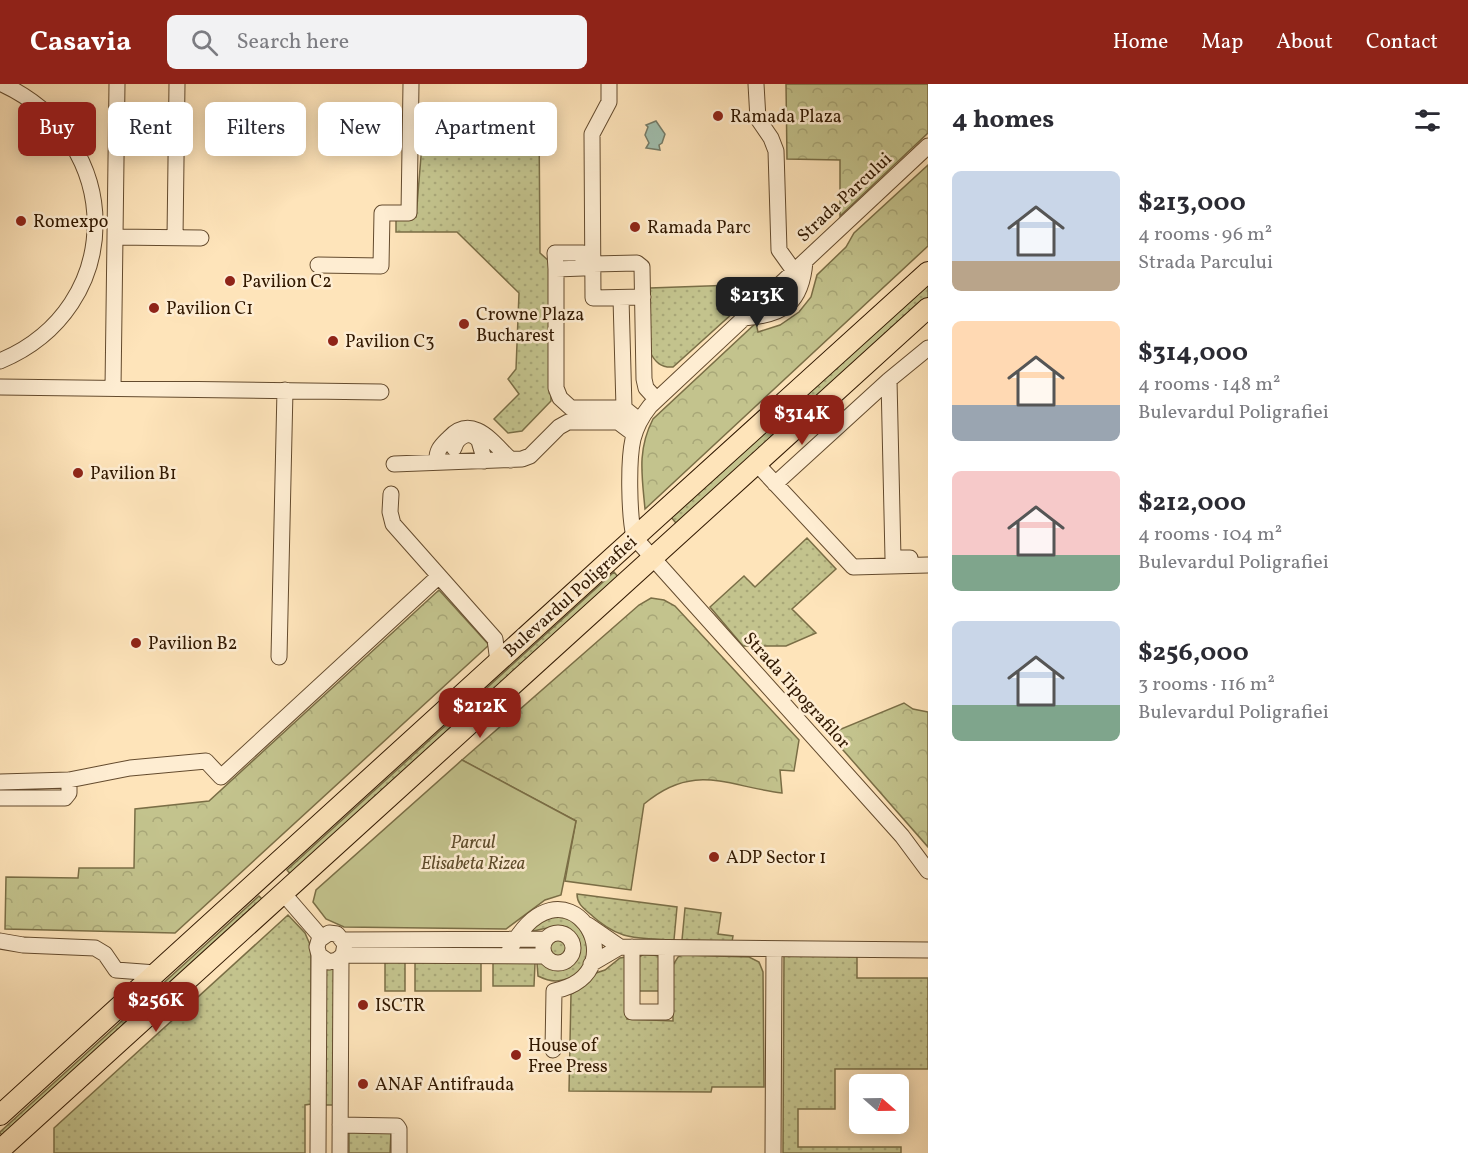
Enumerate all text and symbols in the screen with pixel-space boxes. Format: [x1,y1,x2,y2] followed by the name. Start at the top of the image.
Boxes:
[167,15,587,69] search box
[30,23,131,62] text: Casavia
[188,26,221,59] icon: search
[236,27,349,58] text: Search here
[1113,28,1168,57] text: Home
[1201,28,1243,57] text: Map
[1276,28,1333,57] text: About
[1366,28,1438,57] text: Contact
[18,102,96,156] chip: Buy
[108,102,193,156] chip: Rent
[205,102,306,156] chip: Filters
[318,102,402,156] chip: New
[414,102,557,156] chip: Apartment
[952,102,1054,138] text: 4 homes
[1411,104,1444,137] icon: filters
[730,105,842,130] place label: Ramada Plaza
[711,109,725,123] marker: Ramada Plaza
[792,147,898,249] street label: Strada Parcului
[1138,185,1246,221] text: $213,000
[1000,195,1072,267] icon: home
[33,210,108,235] place label: Romexpo
[14,214,28,228] marker: Romexpo
[647,216,751,241] place label: Ramada Parc
[628,220,642,234] marker: Ramada Parc
[1138,221,1272,249] text: 4 rooms · 96 m²
[1138,249,1273,277] text: Strada Parcului
[242,270,332,295] place label: Pavilion C2
[223,274,237,288] marker: Pavilion C2
[715,277,799,328] pin: $213K
[730,282,784,310] text: $213K
[166,297,253,322] place label: Pavilion C1
[147,301,161,315] marker: Pavilion C1
[476,303,584,349] place label: Crowne Plaza Bucharest
[457,317,471,331] marker: Crowne Plaza Bucharest
[345,330,435,355] place label: Pavilion C3
[326,334,340,348] marker: Pavilion C3
[1138,335,1248,371] text: $314,000
[1000,345,1072,417] icon: home
[1138,371,1280,399] text: 4 rooms · 148 m²
[760,395,844,446] pin: $314K
[1138,399,1329,427] text: Bulevardul Poligrafiei
[774,400,830,428] text: $314K
[90,462,177,487] place label: Pavilion B1
[71,466,85,480] marker: Pavilion B1
[1138,485,1246,521] text: $212,000
[1000,495,1072,567] icon: home
[1138,521,1282,549] text: 4 rooms · 104 m²
[499,530,643,664] street label: Bulevardul Poligrafiei
[1138,549,1329,577] text: Bulevardul Poligrafiei
[737,627,855,755] street label: Strada Tipografilor
[148,632,237,657] place label: Pavilion B2
[1138,635,1249,671] text: $256,000
[129,636,143,650] marker: Pavilion B2
[1000,645,1072,717] icon: home
[1138,671,1275,699] text: 3 rooms · 116 m²
[438,688,522,739] pin: $212K
[453,693,507,721] text: $212K
[1138,699,1329,727] text: Bulevardul Poligrafiei
[421,831,525,877] park label: Parcul Elisabeta Rizea
[726,846,826,871] place label: ADP Sector 1
[707,850,721,864] marker: ADP Sector 1
[114,982,198,1033] pin: $256K
[128,987,184,1015] text: $256K
[375,994,425,1019] place label: ISCTR
[356,998,370,1012] marker: ISCTR
[528,1034,608,1080] place label: House of Free Press
[509,1048,523,1062] marker: House of Free Press
[375,1073,514,1098] place label: ANAF Antifrauda
[849,1074,909,1134] north arrow
[849,1074,909,1134] map controls
[356,1077,370,1091] marker: ANAF Antifrauda

